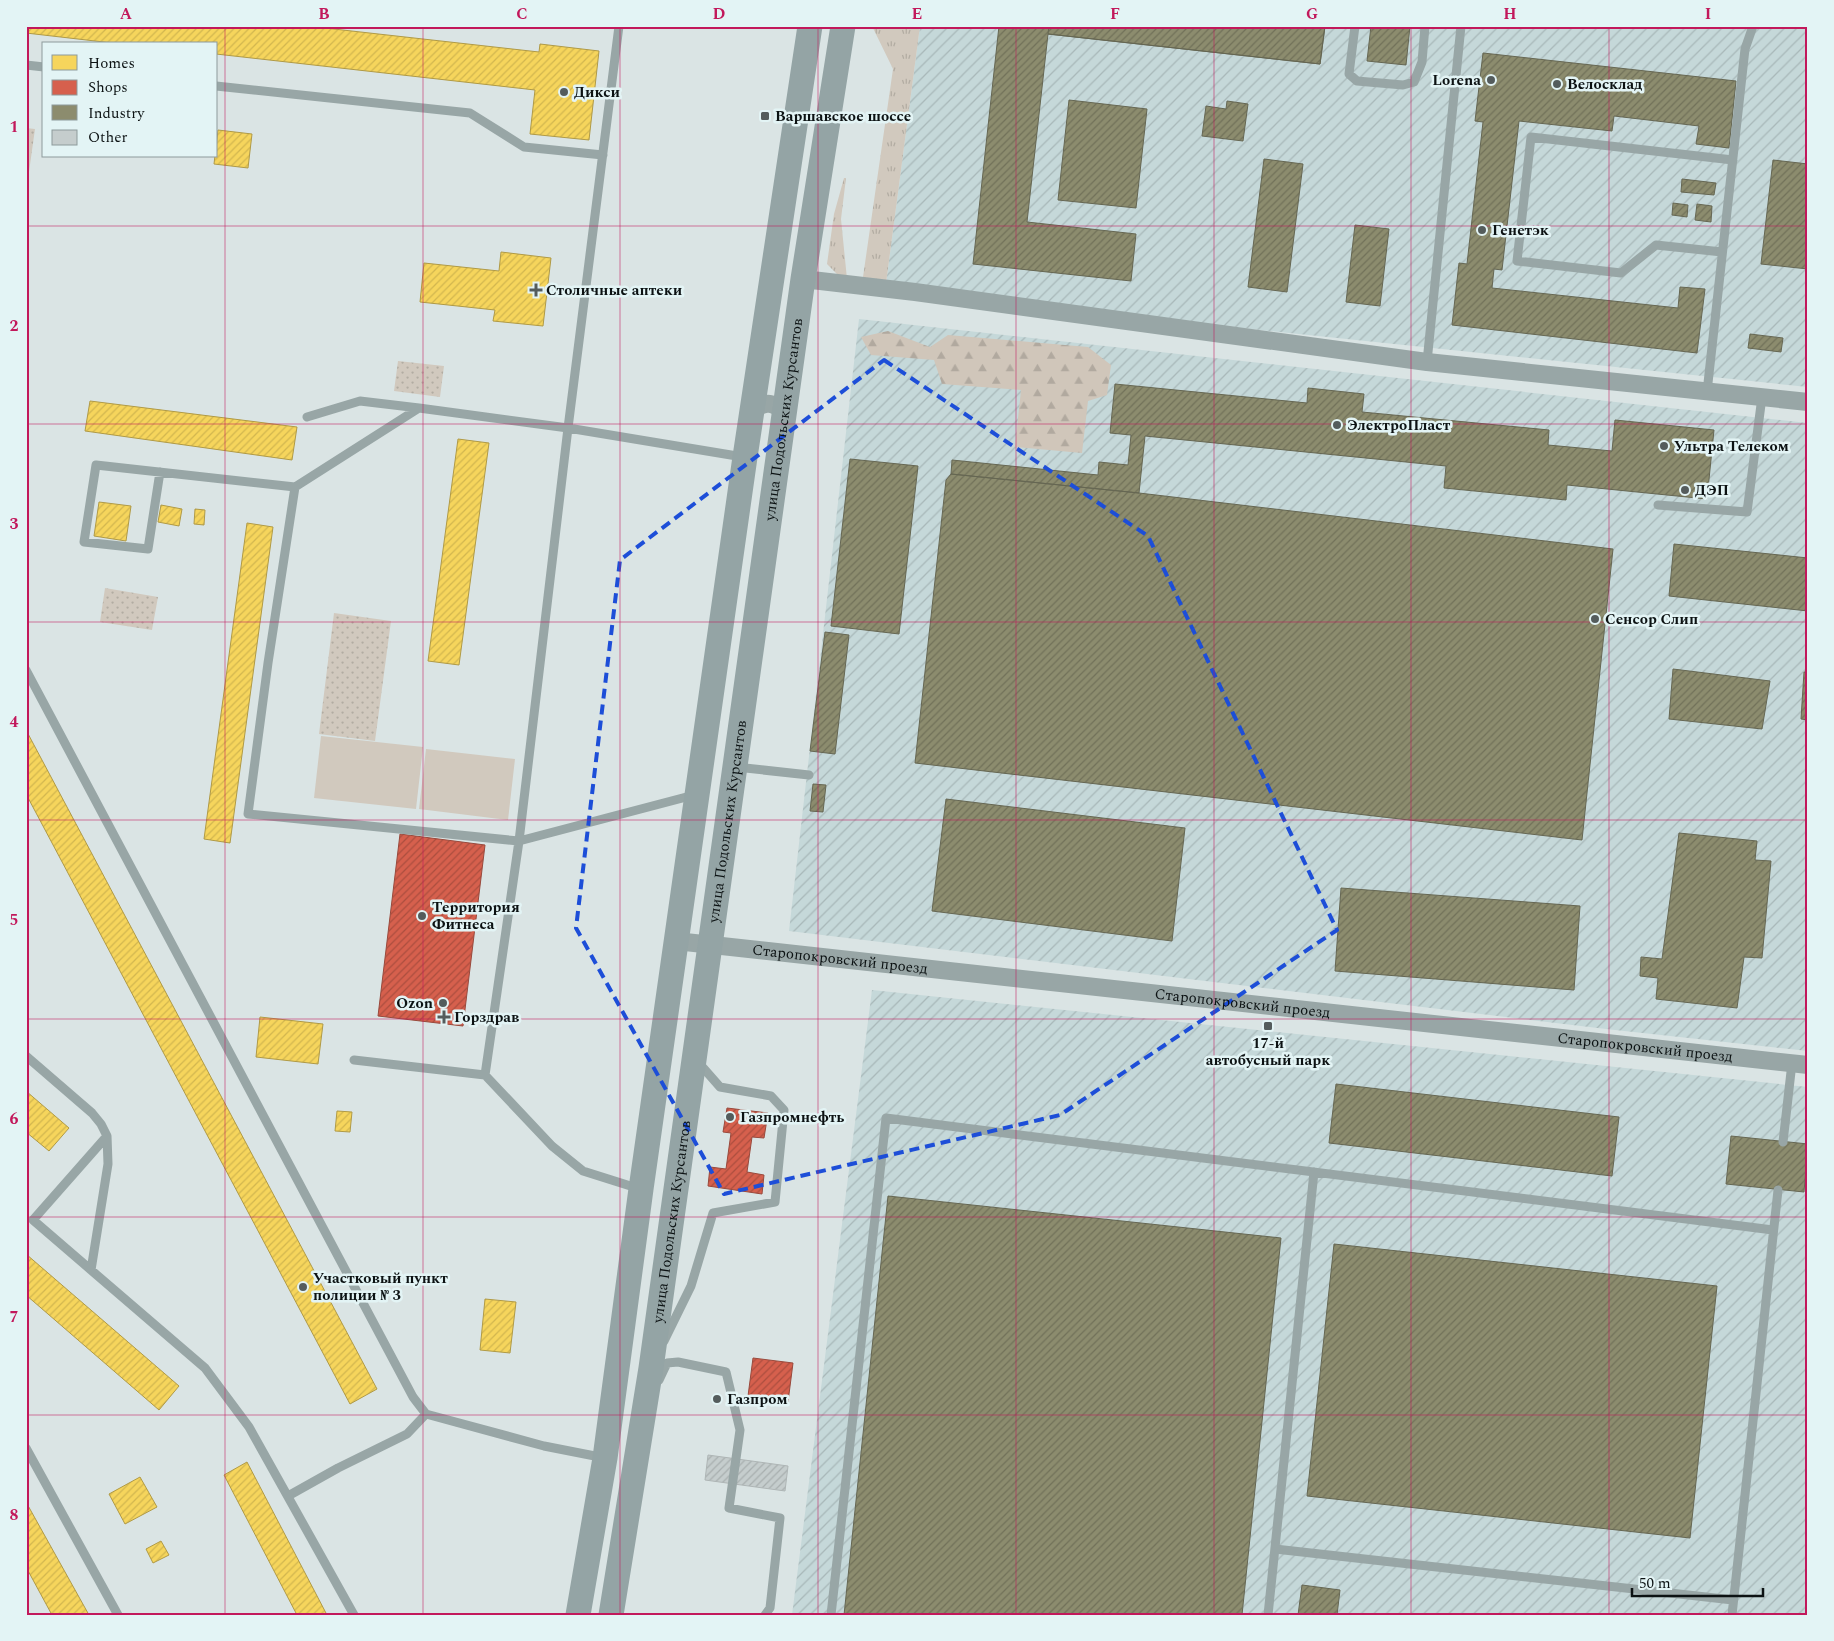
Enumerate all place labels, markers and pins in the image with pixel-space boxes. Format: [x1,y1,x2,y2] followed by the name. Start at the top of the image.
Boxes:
[1432,69,1481,92] place label: Lorena
[1567,73,1642,96] place label: Велосклад
[1485,74,1497,86] marker: Lorena
[1551,78,1563,90] marker: Велосклад
[574,81,621,104] place label: Дикси
[558,86,570,98] marker: Дикси
[775,105,911,128] place label: Варшавское шоссе
[759,110,771,122] marker: Варшавское шоссе
[1492,219,1549,242] place label: Генетэк
[1476,224,1488,236] marker: Генетэк
[546,279,683,302] place label: Столичные аптеки
[530,284,542,296] marker: Столичные аптеки
[1347,414,1451,437] place label: ЭлектроПласт
[1331,419,1343,431] marker: ЭлектроПласт
[1674,435,1789,458] place label: Ультра Телеком
[1658,440,1670,452] marker: Ультра Телеком
[1695,479,1729,502] place label: ДЭП
[1679,484,1691,496] marker: ДЭП
[1605,608,1698,631] place label: Сенсор Слип
[1589,613,1601,625] marker: Сенсор Слип
[432,896,520,936] place label: Территория Фитнеса
[416,910,428,922] marker: Территория Фитнеса
[396,992,433,1015] place label: Ozon
[437,997,449,1009] marker: Ozon
[454,1006,519,1029] place label: Горздрав
[438,1011,450,1023] marker: Горздрав
[1262,1020,1274,1032] marker: 17-й автобусный парк
[1206,1032,1330,1072] place label: 17-й автобусный парк
[740,1106,844,1129] place label: Газпромнефть
[724,1111,736,1123] marker: Газпромнефть
[313,1267,448,1307] place label: Участковый пункт полиции № 3
[297,1281,309,1293] marker: Участковый пункт полиции № 3
[727,1388,788,1411] place label: Газпром
[711,1393,723,1405] marker: Газпром

